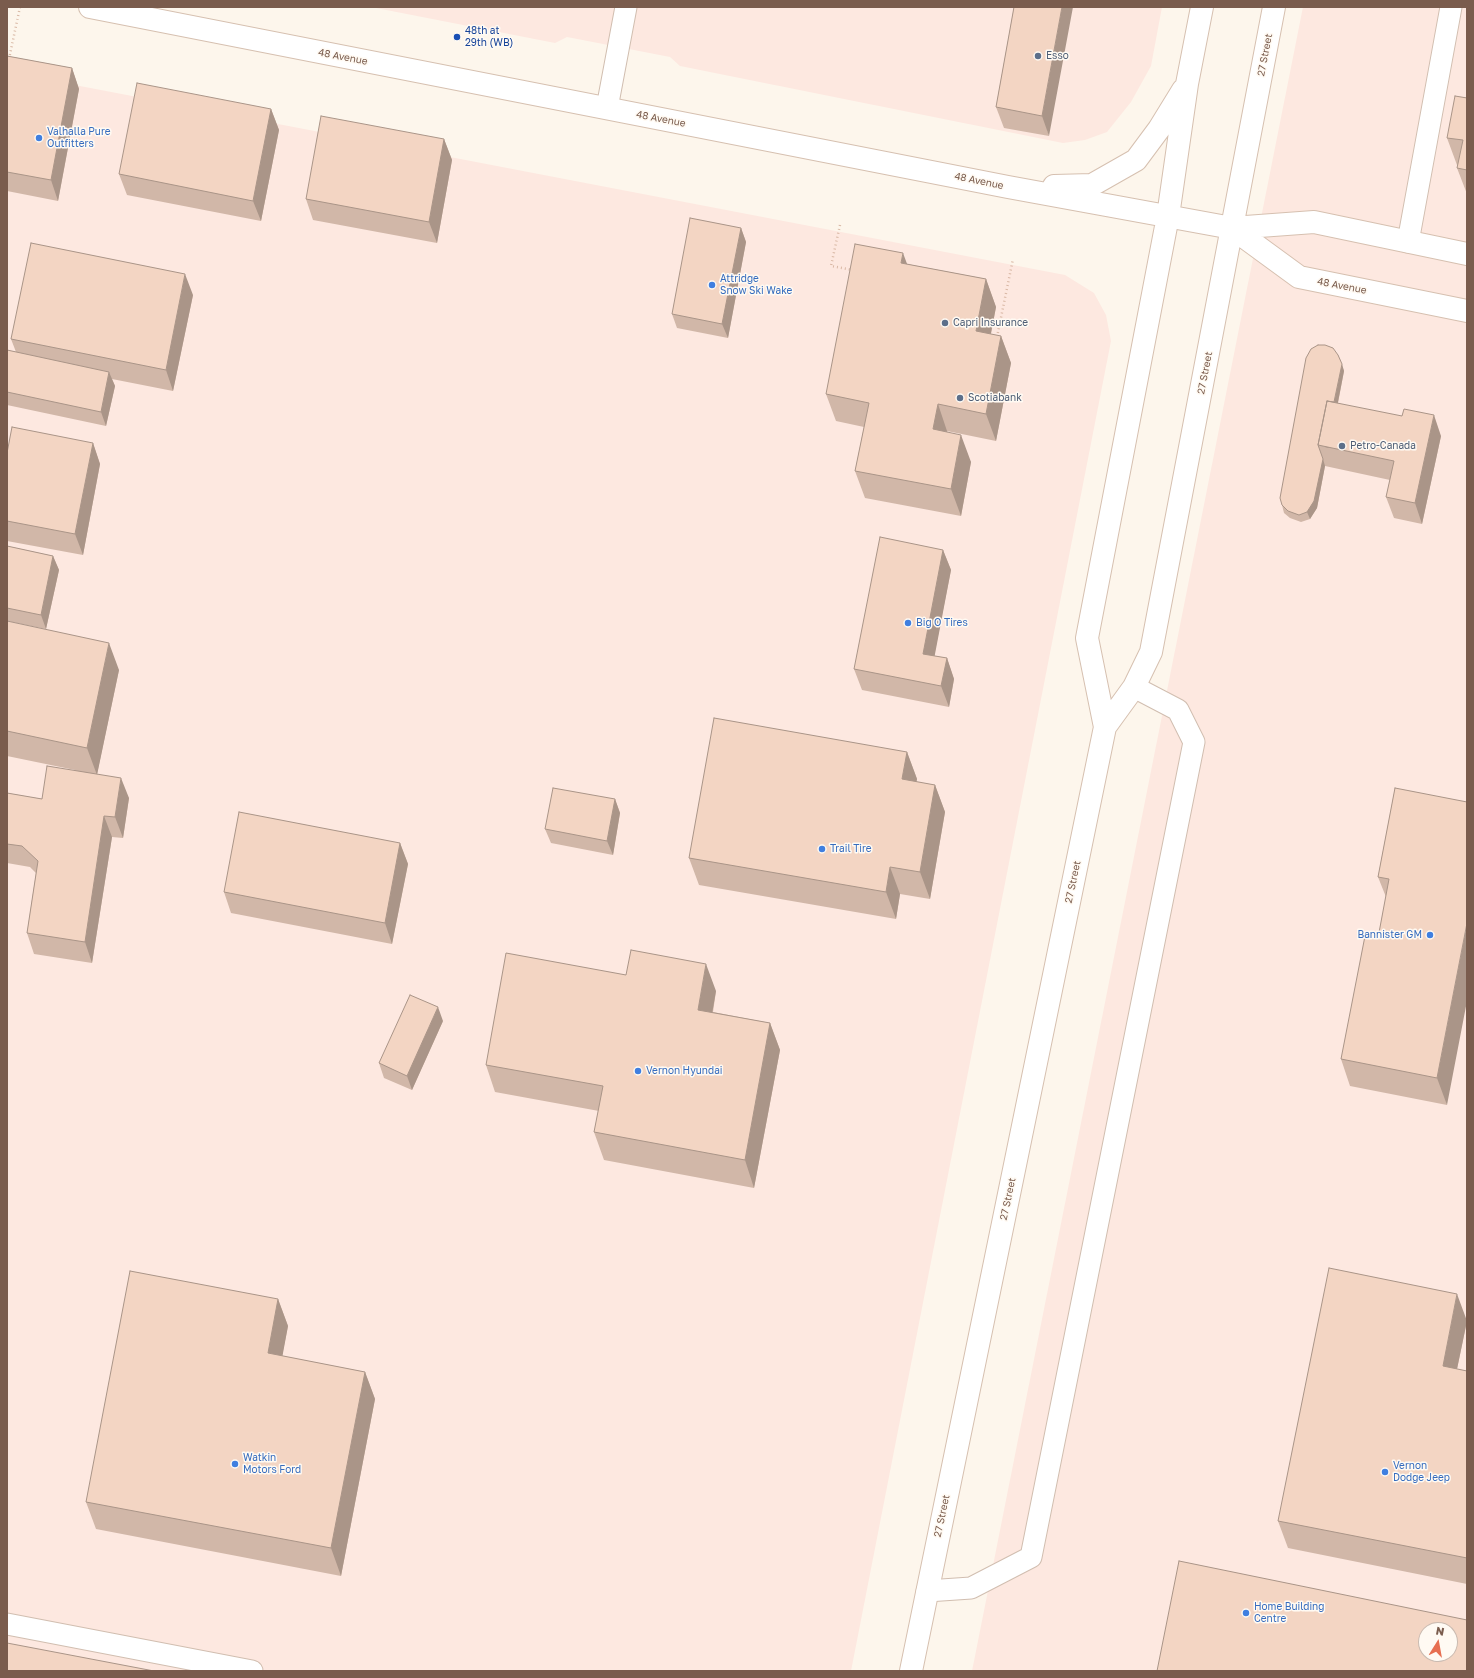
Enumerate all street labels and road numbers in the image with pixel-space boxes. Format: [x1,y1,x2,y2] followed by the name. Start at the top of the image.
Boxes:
[1255,33,1275,77] street label: 27 Street
[317,46,369,68] street label: 48 Avenue
[635,108,687,130] street label: 48 Avenue
[953,170,1005,192] street label: 48 Avenue
[1316,275,1368,297] street label: 48 Avenue
[1195,351,1215,395] street label: 27 Street
[1063,860,1083,904] street label: 27 Street
[998,1177,1018,1221] street label: 27 Street
[932,1494,952,1538] street label: 27 Street

